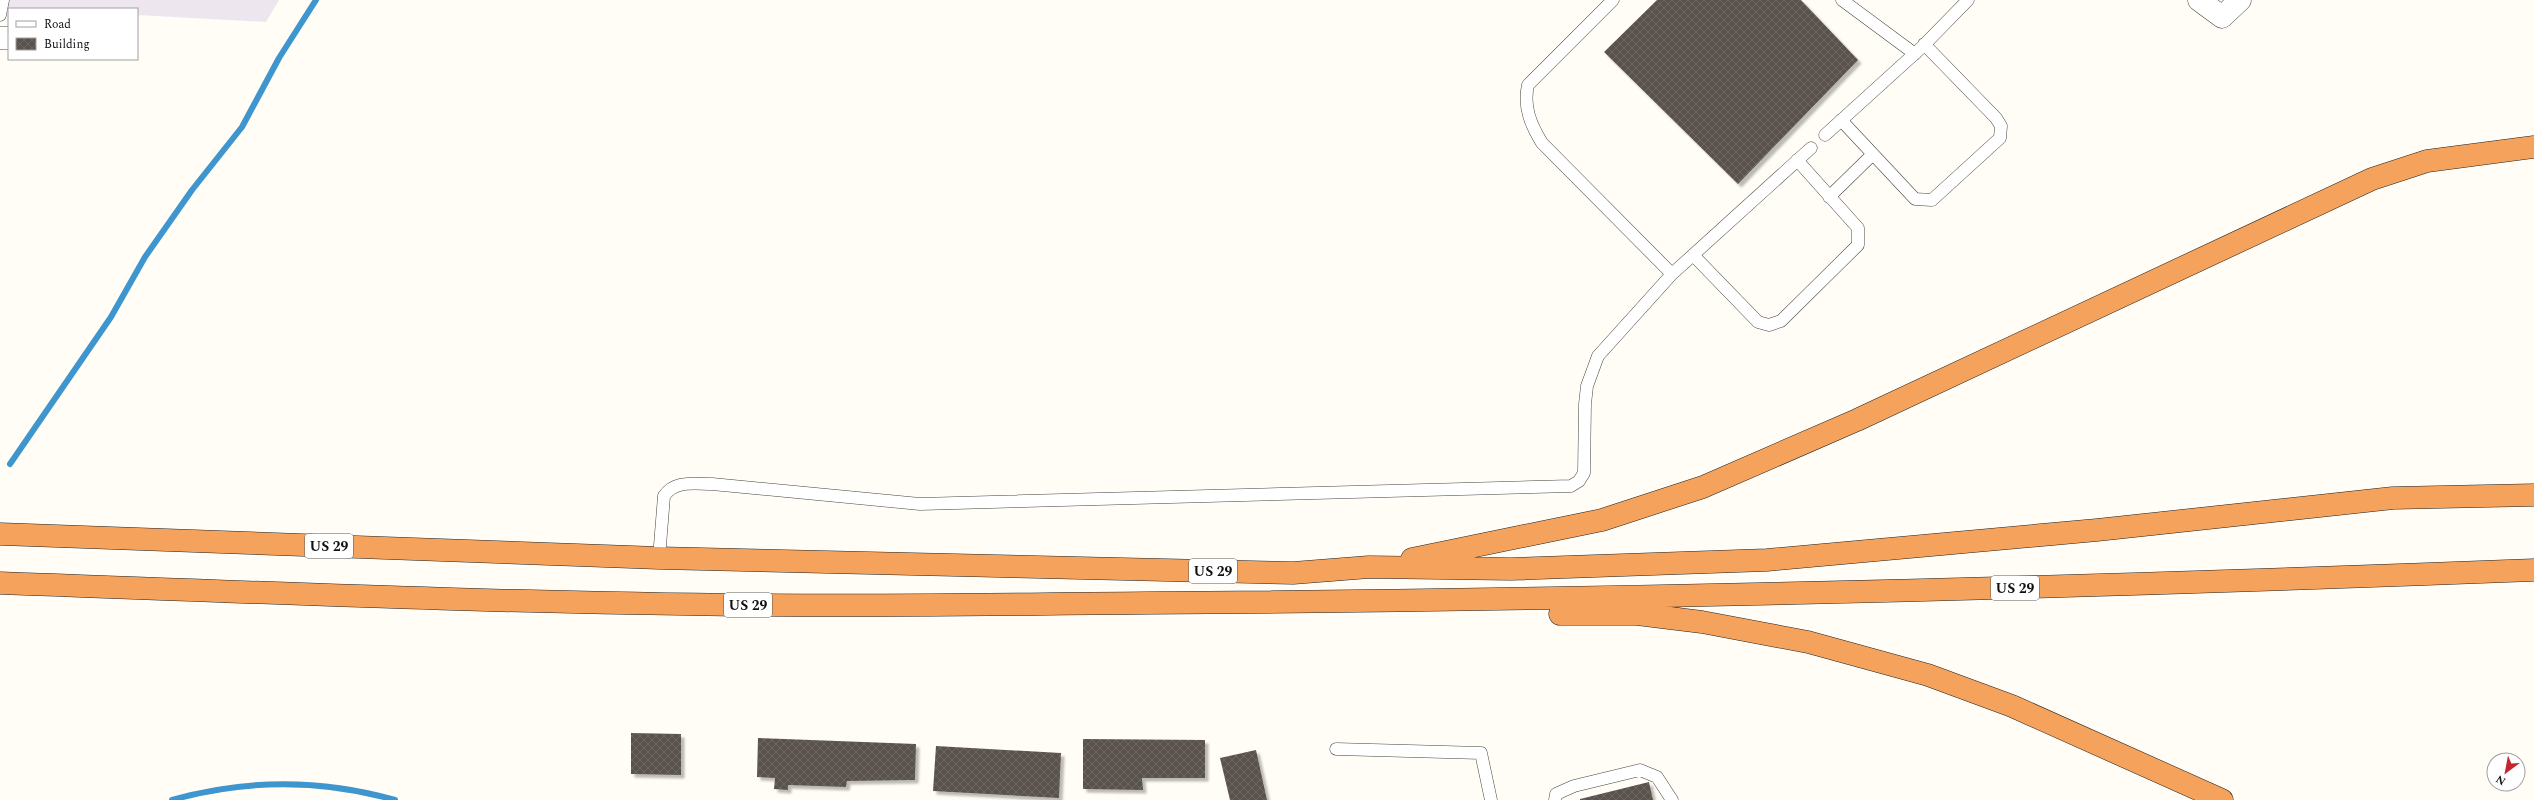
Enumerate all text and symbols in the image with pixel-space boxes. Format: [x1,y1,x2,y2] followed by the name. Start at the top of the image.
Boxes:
[8,8,138,60] legend
[44,15,71,34] text: Road
[44,35,90,54] text: Building
[305,534,353,558] road number: US 29
[1189,559,1237,583] road number: US 29
[1991,576,2039,600] road number: US 29
[724,593,772,617] road number: US 29
[2486,752,2526,792] north arrow
[2493,770,2509,790] text: N

